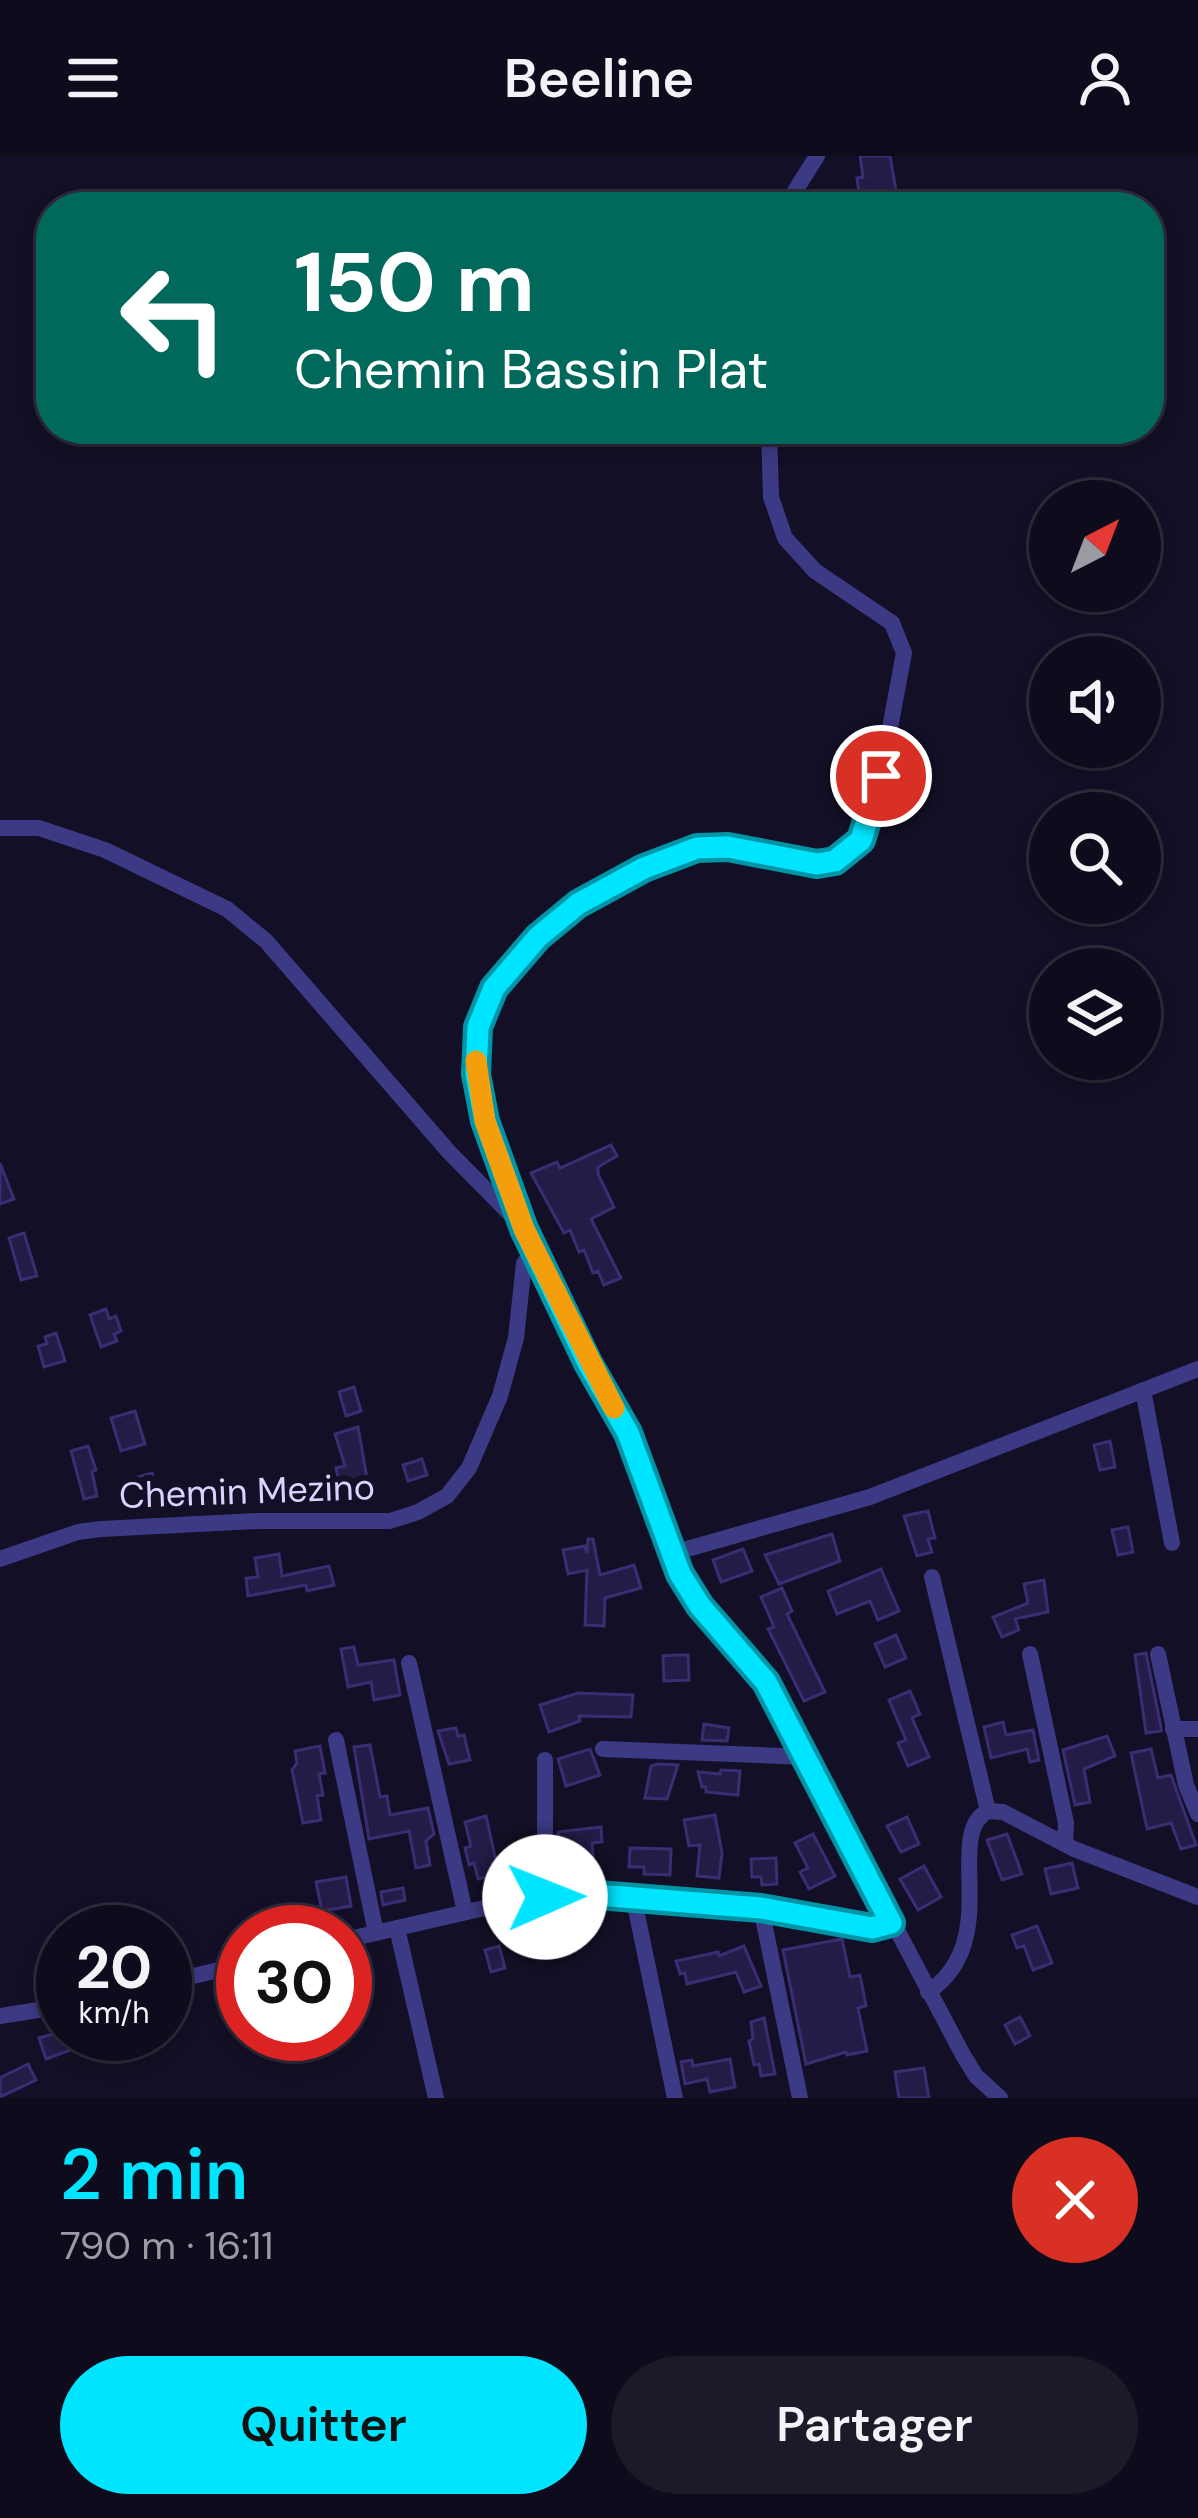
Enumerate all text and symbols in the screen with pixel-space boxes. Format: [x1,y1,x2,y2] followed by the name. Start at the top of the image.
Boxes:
[504,43,694,114] text: Beeline
[60,45,126,111] icon: menu
[1072,45,1138,111] icon: person
[294,228,535,337] text: 150 m
[96,240,252,396] icon: left
[294,334,769,405] text: Chemin Bassin Plat
[1029,480,1161,612] north arrow
[1029,480,1161,1080] map controls
[1029,636,1161,768] button: sound
[830,725,932,827] pin
[848,743,914,809] icon: arrive
[1029,792,1161,924] button: search
[1029,948,1161,1080] button: layers
[118,1463,376,1519] street label: Chemin Mezino
[482,1834,608,1960] position arrow
[216,1905,372,2061] speed limit sign: 30
[76,1928,152,2007] text: 20
[79,1993,149,2032] text: km/h
[60,2128,248,2221] text: 2 min
[1012,2137,1138,2263] button: close
[60,2220,273,2271] text: 790 m · 16:11
[60,2356,587,2494] button: Quitter
[611,2356,1138,2494] button: Partager

